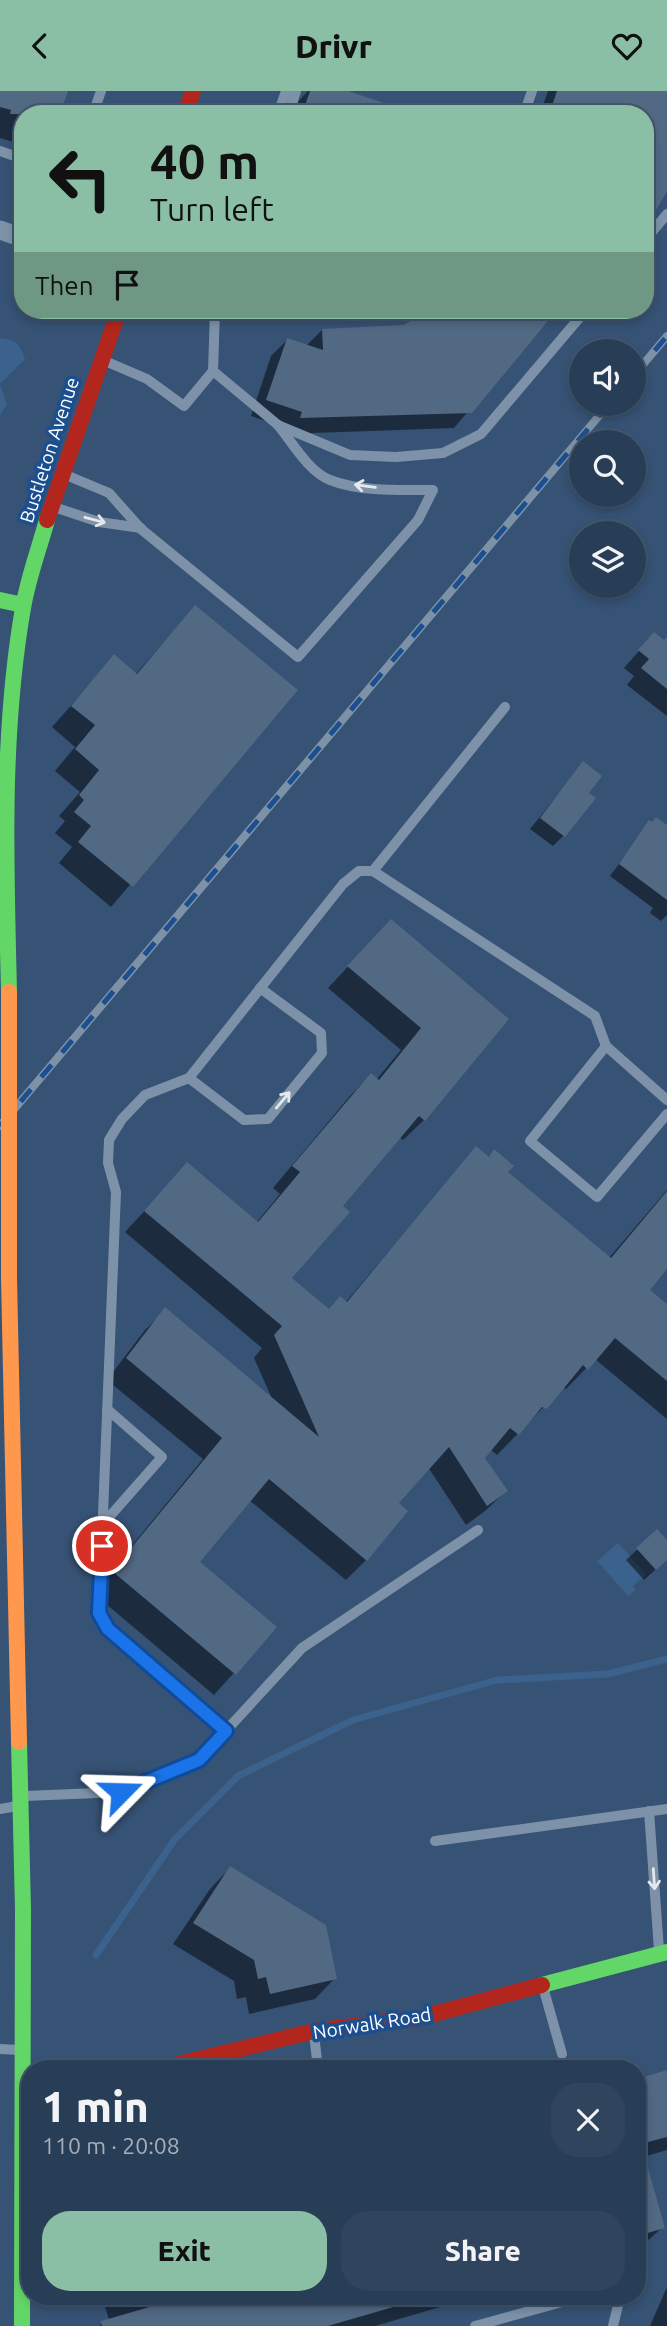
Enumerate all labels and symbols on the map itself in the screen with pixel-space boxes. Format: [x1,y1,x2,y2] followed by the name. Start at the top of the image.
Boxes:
[15,374,83,526] street label: Bustleton Avenue
[354,479,377,492] one-way arrow
[84,514,106,527] one-way arrow
[275,1092,291,1110] one-way arrow
[72,1516,132,1576] pin
[84,1755,158,1829] position arrow
[648,1868,661,1890] one-way arrow
[311,2003,433,2043] street label: Norwalk Road

